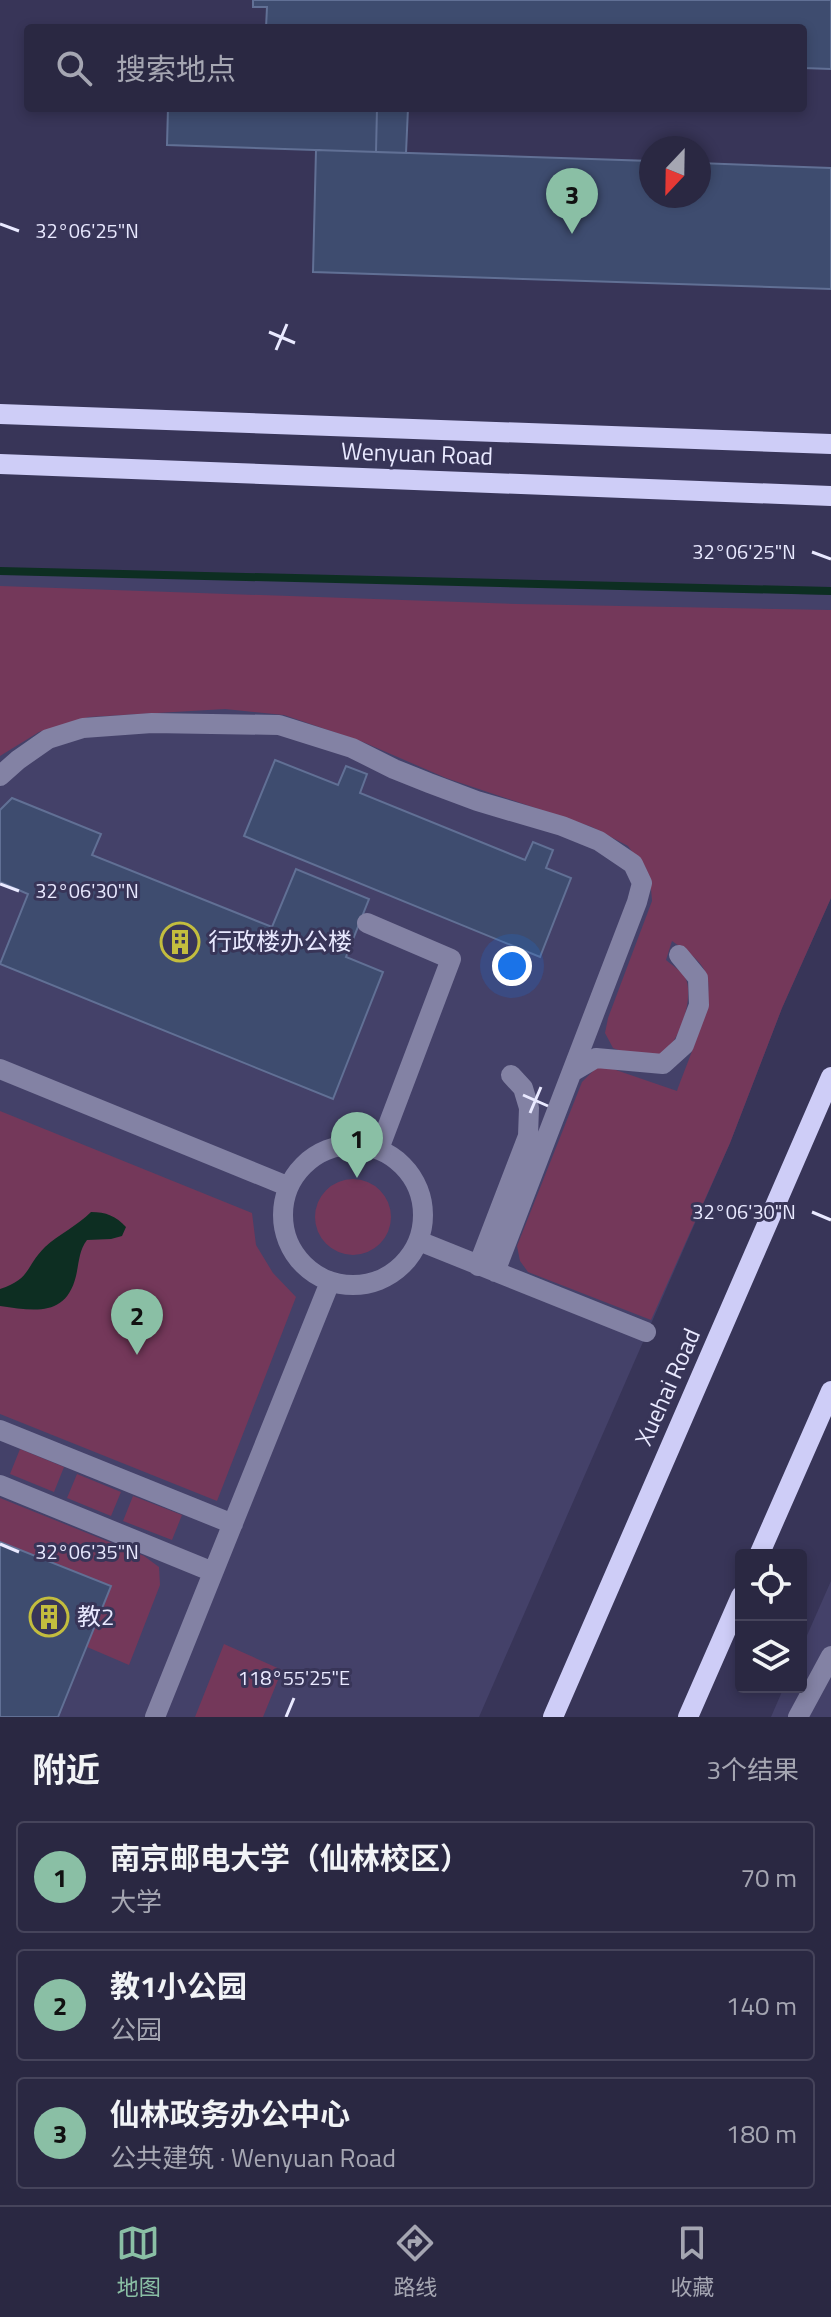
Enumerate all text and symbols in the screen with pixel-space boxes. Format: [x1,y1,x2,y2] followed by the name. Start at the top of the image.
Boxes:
[24,24,807,112] search box
[52,46,96,90] icon: search
[116,46,236,92] text: 搜索地点
[639,136,711,208] north arrow
[546,168,598,234] pin: 3
[35,215,139,246] text: 32°06'25"N
[340,432,494,474] street label: Wenyuan Road
[692,536,796,567] text: 32°06'25"N
[35,875,139,906] text: 32°06'30"N
[159,921,201,963] building icon: 行政楼办公楼
[208,923,352,959] place label: 行政楼办公楼
[492,946,532,986] your location
[331,1112,383,1178] pin: 1
[692,1196,796,1227] text: 32°06'30"N
[111,1289,163,1355] pin: 2
[625,1322,709,1451] street label: Xuehai Road
[35,1536,139,1567] text: 32°06'35"N
[735,1549,807,1693] map controls
[735,1549,807,1621] button: locate
[28,1596,70,1638] building icon: 教2
[77,1598,114,1634] place label: 教2
[735,1621,807,1693] button: layers
[238,1662,350,1693] text: 118°55'25"E
[32,1743,100,1795] text: 附近
[706,1750,799,1789] text: 3个结果
[110,1835,470,1881] text: 南京邮电大学（仙林校区）
[53,1858,67,1897] text: 1
[740,1858,797,1897] text: 70 m
[110,1882,162,1921] text: 大学
[110,1963,247,2009] text: 教1小公园
[53,1986,67,2025] text: 2
[726,1986,797,2025] text: 140 m
[110,2010,162,2049] text: 公园
[110,2091,350,2137] text: 仙林政务办公中心
[53,2114,67,2153] text: 3
[726,2114,797,2153] text: 180 m
[110,2138,396,2177] text: 公共建筑 · Wenyuan Road
[116,2221,161,2304] tab: 地图
[393,2221,438,2304] tab: 路线
[670,2221,715,2304] tab: 收藏

